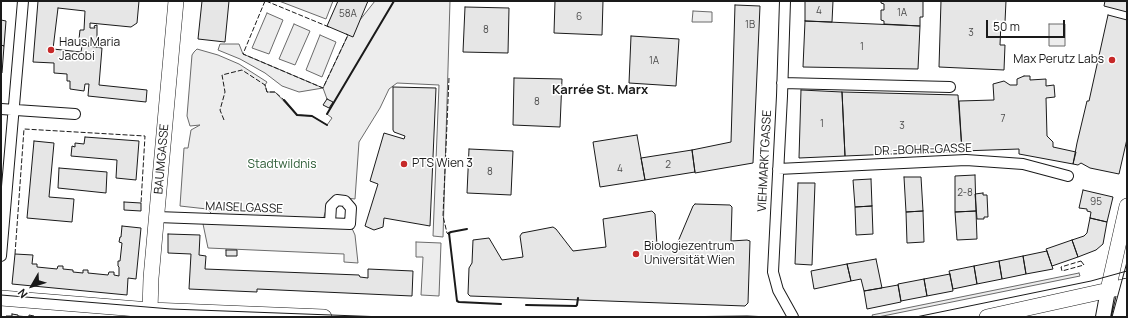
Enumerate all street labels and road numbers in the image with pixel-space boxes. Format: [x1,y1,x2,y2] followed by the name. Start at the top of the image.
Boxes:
[755,110,775,212] street label: VIEHMARKTGASSE
[152,123,172,195] street label: BAUMGASSE
[874,141,972,159] street label: DR.-BOHR-GASSE
[205,199,283,217] street label: MAISELGASSE

